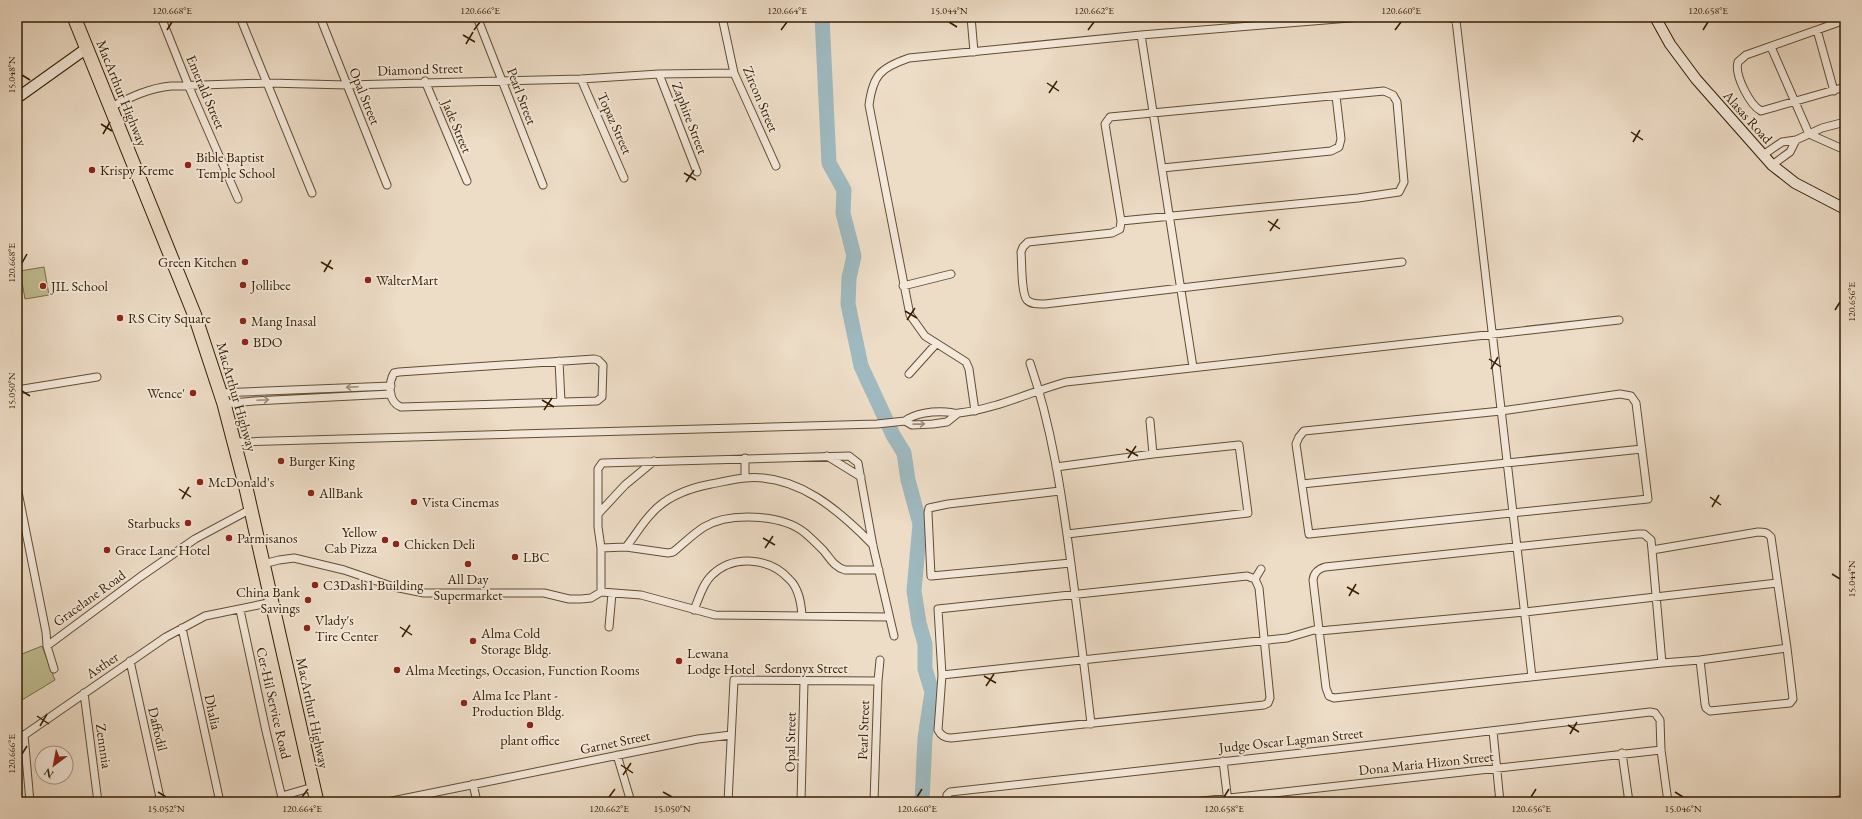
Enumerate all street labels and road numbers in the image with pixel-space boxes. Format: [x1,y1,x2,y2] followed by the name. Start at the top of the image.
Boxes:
[92,37,152,150] street label: MacArthur Highway
[182,52,230,132] street label: Emerald Street
[377,58,464,79] street label: Diamond Street
[739,63,783,135] street label: Zircon Street
[345,65,385,128] street label: Opal Street
[503,65,541,128] street label: Pearl Street
[668,80,712,157] street label: Zaphire Street
[1719,86,1777,148] street label: Alasas Road
[593,89,637,157] street label: Topaz Street
[437,96,477,156] street label: Jade Street
[213,340,261,455] street label: MacArthur Highway
[49,565,130,630] street label: Gracelane Road
[252,645,296,761] street label: Cer-Hil Service Road
[81,647,122,683] street label: Asther
[292,656,334,771] street label: MacArthur Highway
[764,659,848,677] street label: Serdonyx Street
[200,693,226,732] street label: Dhalia
[853,699,873,760] street label: Pearl Street
[144,705,172,753] street label: Daffodil
[780,711,800,772] street label: Opal Street
[92,722,116,770] street label: Zennnia
[1217,723,1364,757] street label: Judge Oscar Lagman Street
[578,726,652,758] street label: Garnet Street
[1358,747,1495,779] street label: Dona Maria Hizon Street

